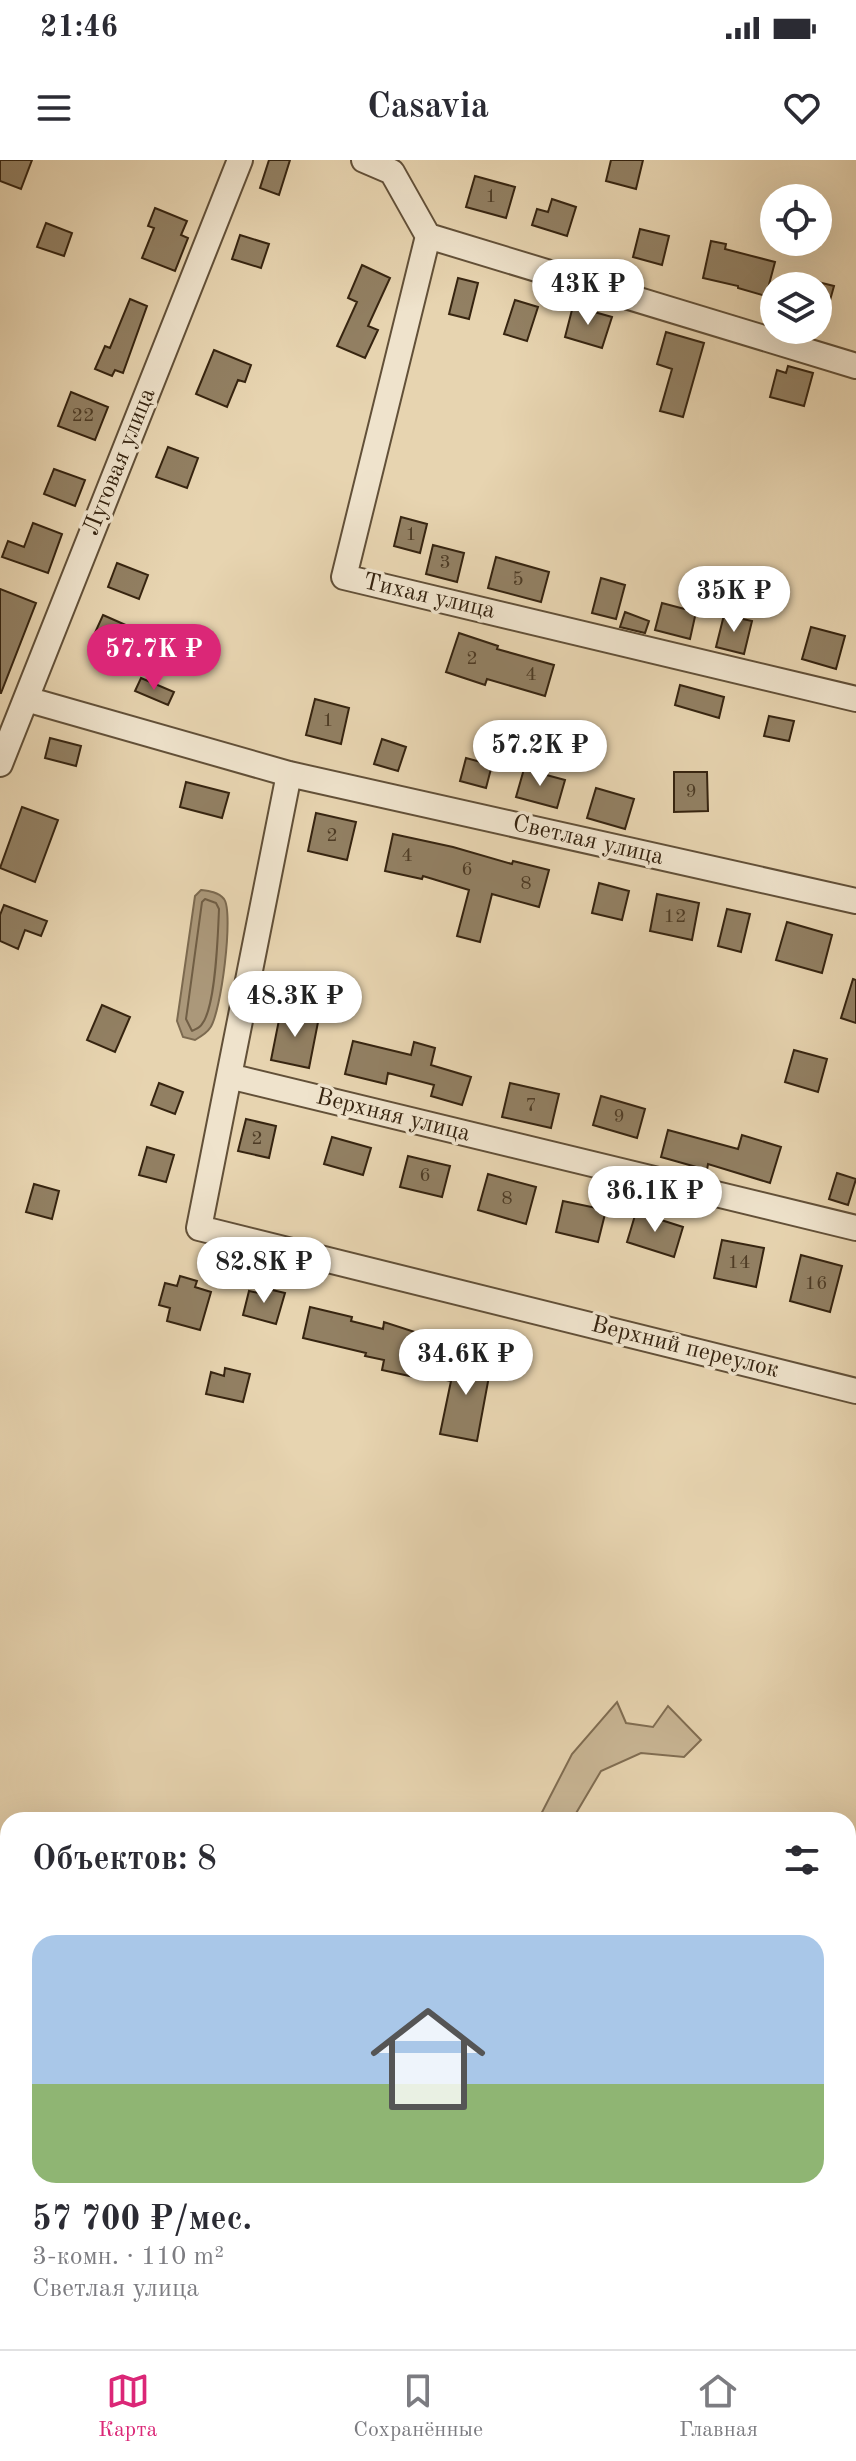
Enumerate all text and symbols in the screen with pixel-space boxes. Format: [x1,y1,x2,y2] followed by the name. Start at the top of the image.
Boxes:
[40,13,118,43] text: 21:46
[32,86,76,130] icon: menu
[780,86,824,130] icon: heart
[367,90,489,126] text: Casavia
[760,184,832,344] map controls
[760,184,832,256] button: locate
[485,187,497,207] house number: 1
[532,259,644,327] pin: 43K ₽
[550,272,626,298] text: 43K ₽
[760,272,832,344] button: layers
[80,385,160,539] street label: Луговая улица
[71,406,95,426] house number: 22
[405,525,417,545] house number: 1
[439,553,451,573] house number: 3
[678,566,790,634] pin: 35K ₽
[361,570,498,624] street label: Тихая улица
[512,570,524,590] house number: 5
[696,579,772,605] text: 35K ₽
[80,624,228,692] pin: 57.7K ₽
[105,637,203,663] text: 57.7K ₽
[466,649,478,669] house number: 2
[525,665,537,685] house number: 4
[322,711,334,731] house number: 1
[466,720,614,788] pin: 57.2K ₽
[491,733,589,759] text: 57.2K ₽
[685,782,697,802] house number: 9
[510,812,666,870] street label: Светлая улица
[326,826,338,846] house number: 2
[401,846,413,866] house number: 4
[461,860,473,880] house number: 6
[520,874,532,894] house number: 8
[663,907,687,927] house number: 12
[221,971,369,1039] pin: 48.3K ₽
[246,984,344,1010] text: 48.3K ₽
[313,1085,473,1147] street label: Верхняя улица
[525,1096,537,1116] house number: 7
[613,1107,625,1127] house number: 9
[251,1129,263,1149] house number: 2
[419,1166,431,1186] house number: 6
[581,1166,729,1234] pin: 36.1K ₽
[606,1179,704,1205] text: 36.1K ₽
[501,1189,513,1209] house number: 8
[190,1237,338,1305] pin: 82.8K ₽
[215,1250,313,1276] text: 82.8K ₽
[727,1253,751,1273] house number: 14
[804,1274,828,1294] house number: 16
[589,1313,781,1383] street label: Верхний переулок
[392,1329,540,1397] pin: 34.6K ₽
[417,1342,515,1368] text: 34.6K ₽
[780,1838,824,1882] icon: filters
[32,1843,217,1877] text: Объектов: 8
[356,1987,500,2131] icon: home
[32,2203,252,2237] text: 57 700 ₽/мес.
[32,2244,224,2270] text: 3-комн. · 110 m²
[32,2276,199,2302] text: Светлая улица
[98,2369,157,2444] tab: Карта
[353,2369,483,2444] tab: Сохранённые
[679,2369,758,2444] tab: Главная

